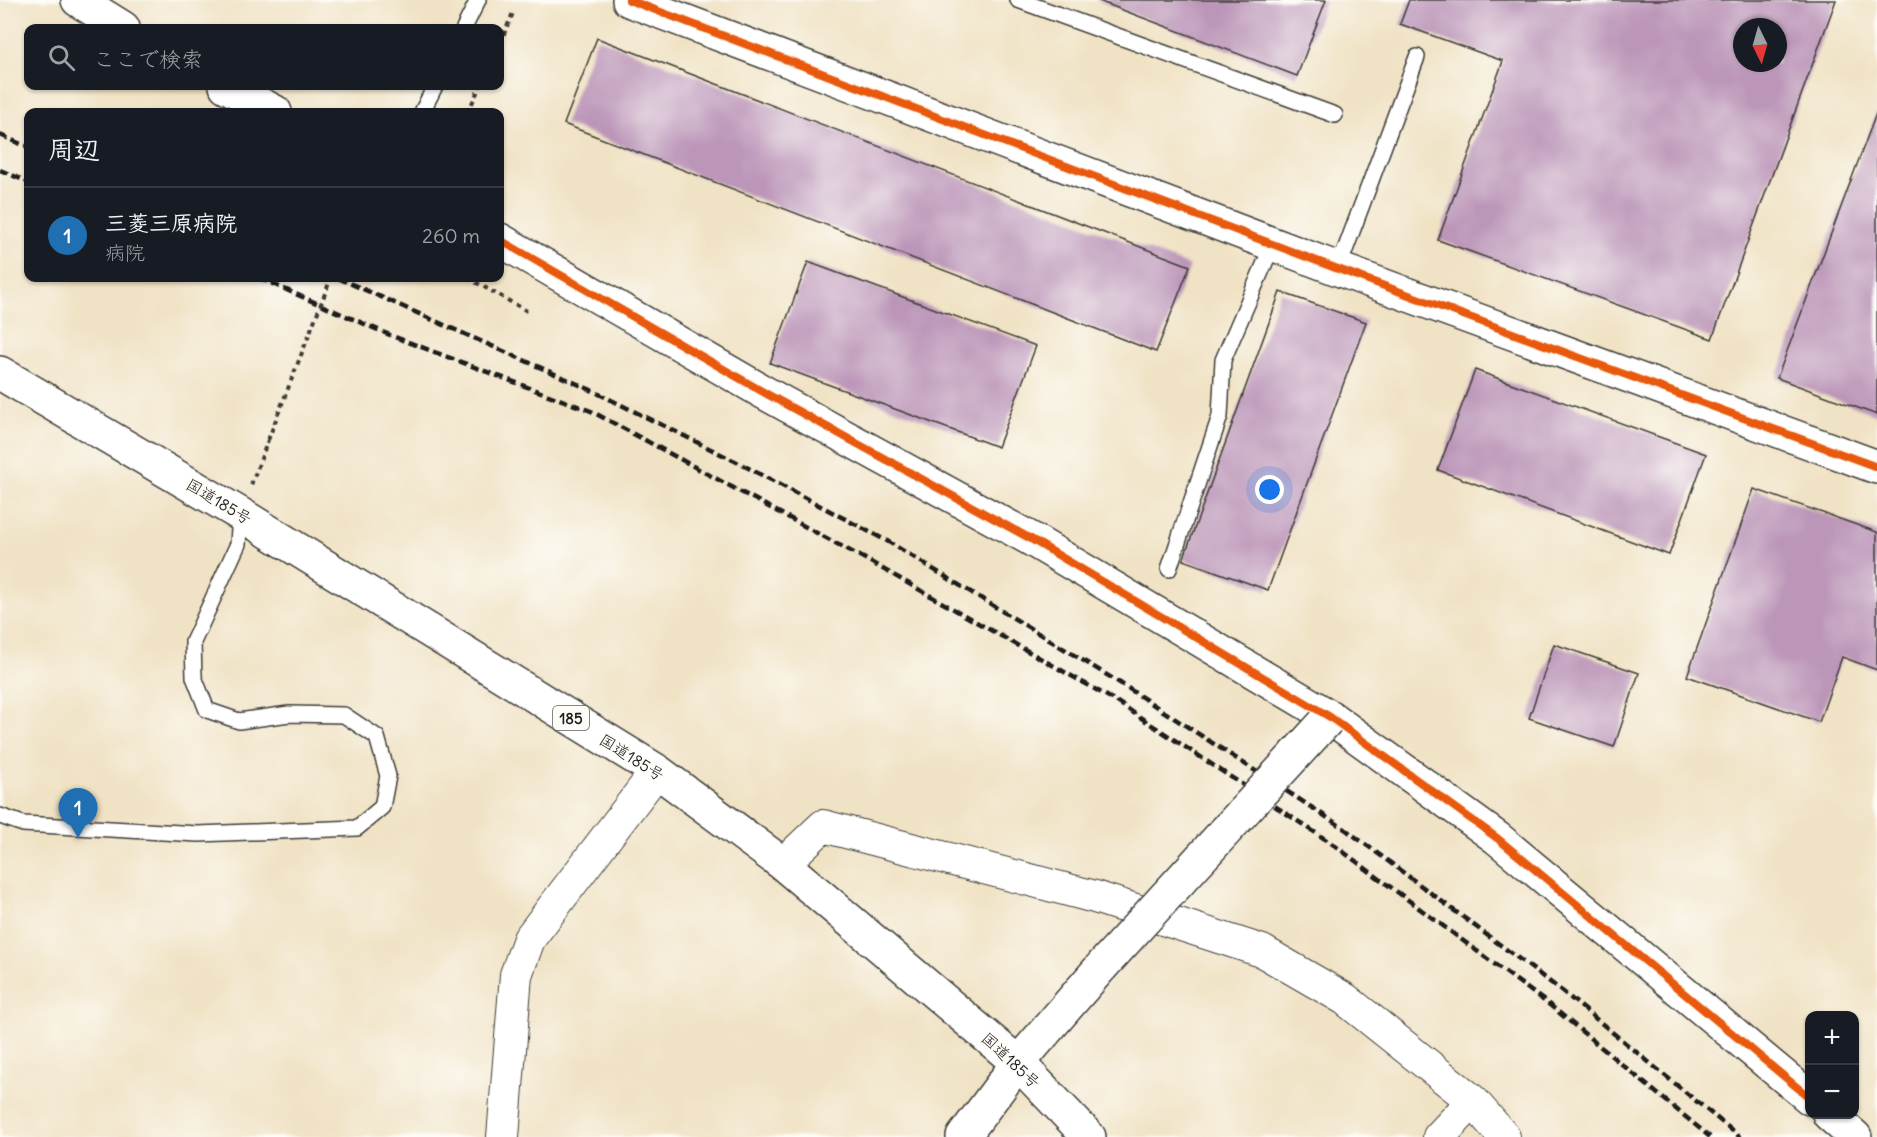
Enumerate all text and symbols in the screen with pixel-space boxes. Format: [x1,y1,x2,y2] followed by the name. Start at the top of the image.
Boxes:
[1733,18,1787,72] north arrow
[24,24,504,90] search box
[45,41,78,74] icon: search
[93,45,203,73] text: ここで検索
[48,133,100,166] text: 周辺
[105,209,237,237] text: 三菱三原病院
[64,223,71,248] text: 1
[422,223,480,248] text: 260 m
[105,240,145,265] text: 病院
[183,474,255,528] street label: 国道185号
[1255,475,1284,504] your location
[553,706,589,730] road number: 185
[596,729,668,785] street label: 国道185号
[58,788,98,838] pin: 1
[1805,1011,1859,1119] map controls
[1805,1011,1859,1065] button: +
[978,1028,1044,1092] street label: 国道185号
[1805,1065,1859,1119] button: −

